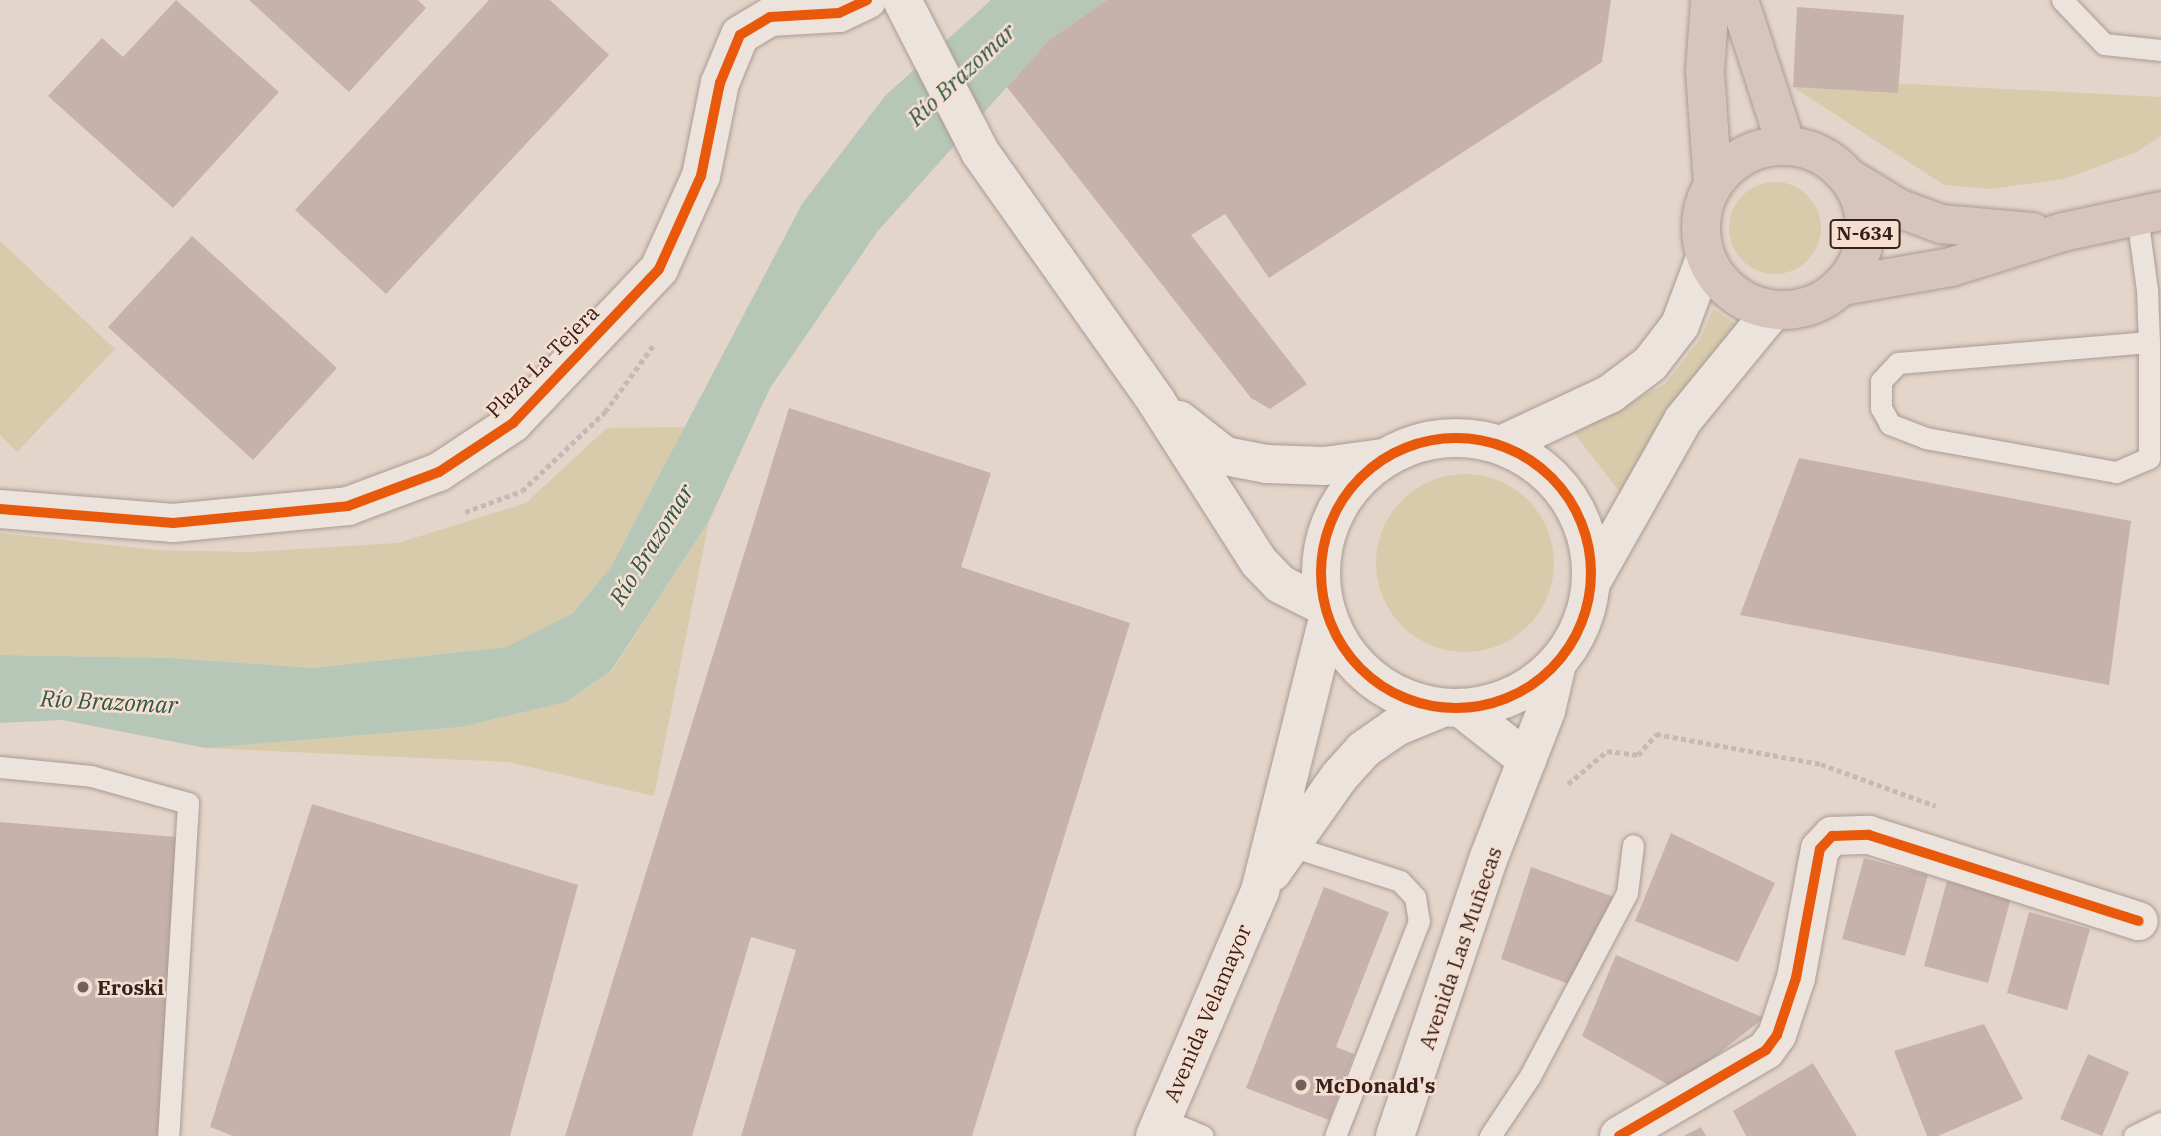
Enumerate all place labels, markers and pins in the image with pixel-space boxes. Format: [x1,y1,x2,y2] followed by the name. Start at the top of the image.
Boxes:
[97,974,164,1000] place label: Eroski
[75,979,91,995] marker: Eroski
[1315,1072,1435,1098] place label: McDonald's
[1293,1077,1309,1093] marker: McDonald's

